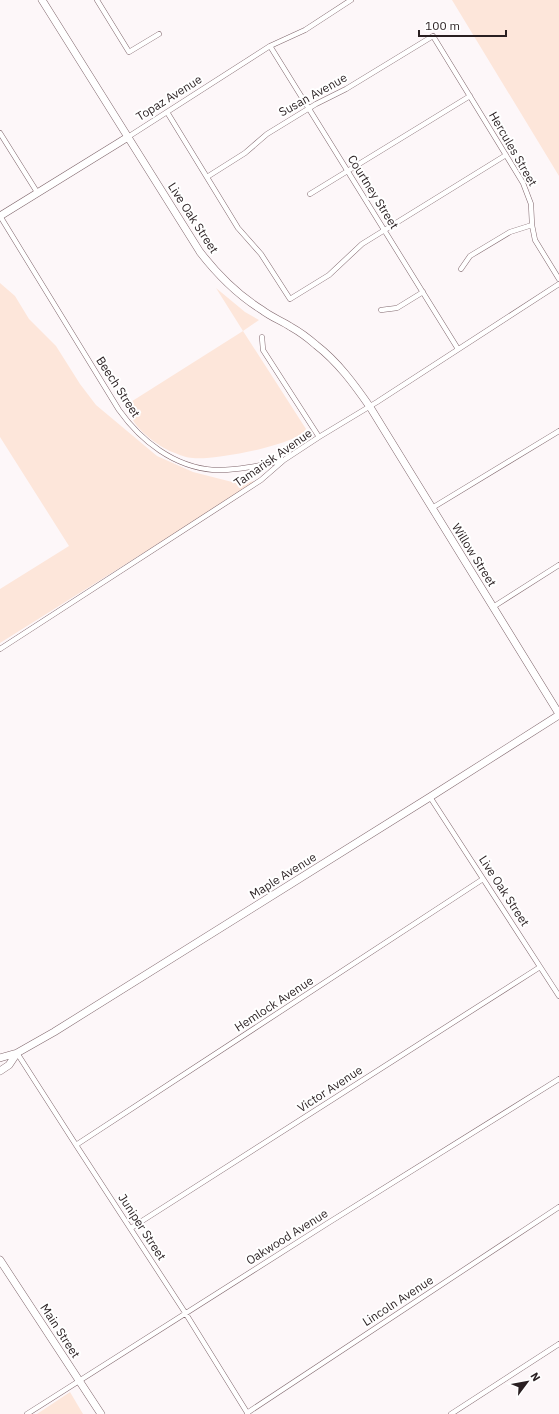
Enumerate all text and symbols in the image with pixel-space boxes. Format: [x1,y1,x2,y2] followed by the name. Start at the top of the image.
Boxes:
[419,12,506,38] scale bar
[425,18,460,33] text: 100 m
[276,69,350,119] street label: Susan Avenue
[133,71,205,124] street label: Topaz Avenue
[486,109,541,189] street label: Hercules Street
[345,152,402,232] street label: Courtney Street
[165,180,222,256] street label: Live Oak Street
[93,353,144,420] street label: Beech Street
[231,425,315,490] street label: Tamarisk Avenue
[449,520,500,589] street label: Willow Street
[247,849,319,902] street label: Maple Avenue
[476,853,533,929] street label: Live Oak Street
[232,972,316,1035] street label: Hemlock Avenue
[294,1062,365,1115] street label: Victor Avenue
[115,1191,170,1263] street label: Juniper Street
[243,1205,331,1268] street label: Oakwood Avenue
[359,1272,436,1329] street label: Lincoln Avenue
[37,1301,84,1361] street label: Main Street
[507,1362,547,1402] north arrow
[527,1370,544,1384] text: N

